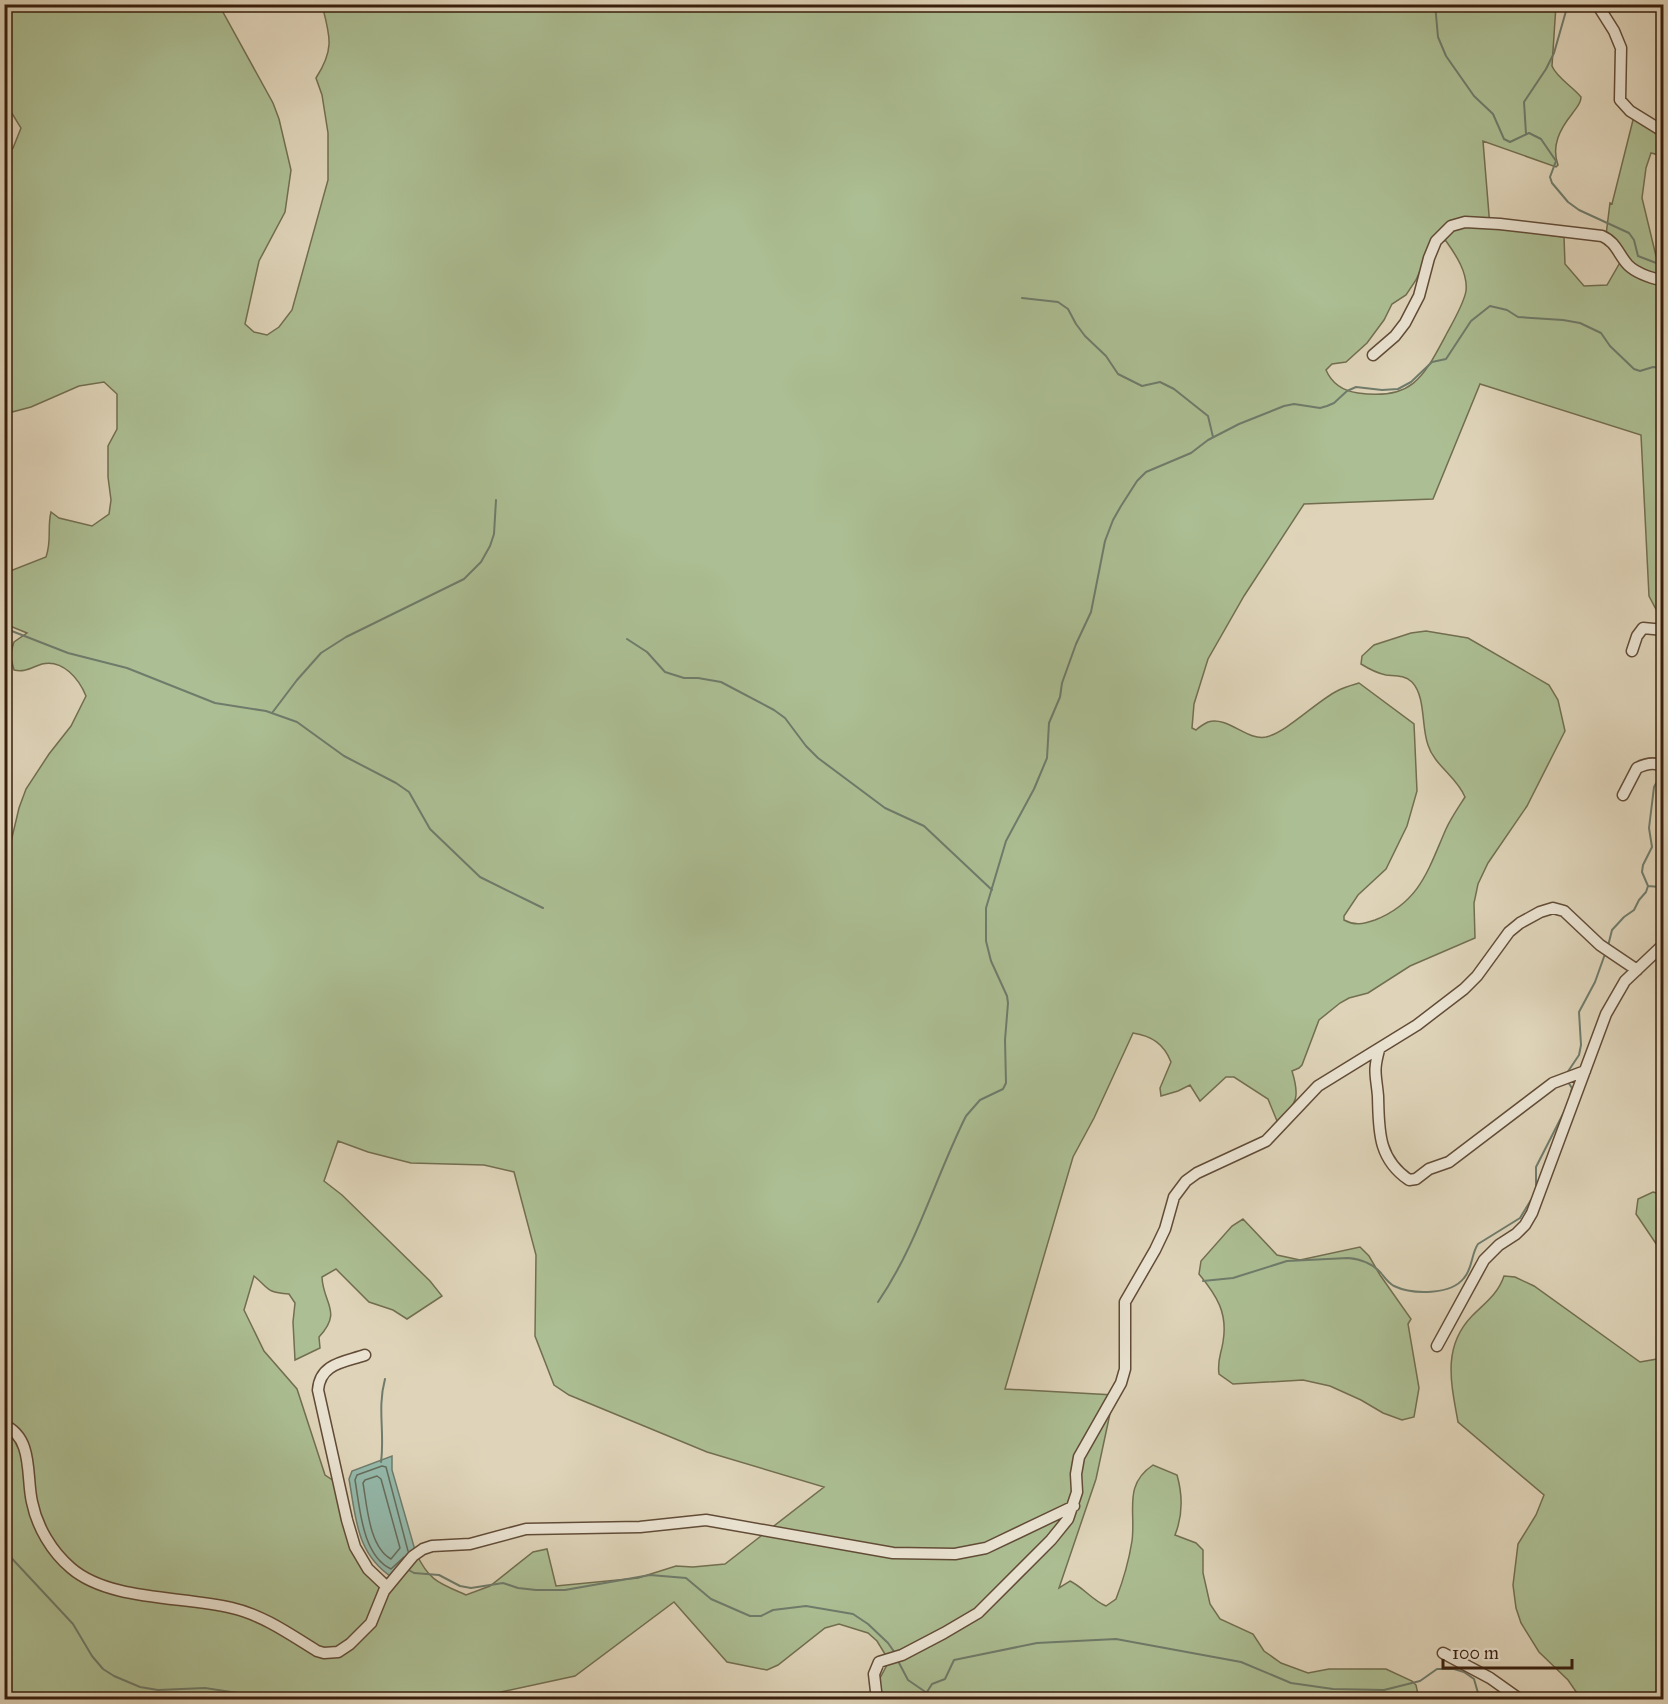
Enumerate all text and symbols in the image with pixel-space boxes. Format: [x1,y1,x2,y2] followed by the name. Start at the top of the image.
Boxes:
[1443,1632,1572,1670] scale bar
[1452,1642,1499,1664] text: 100 m

